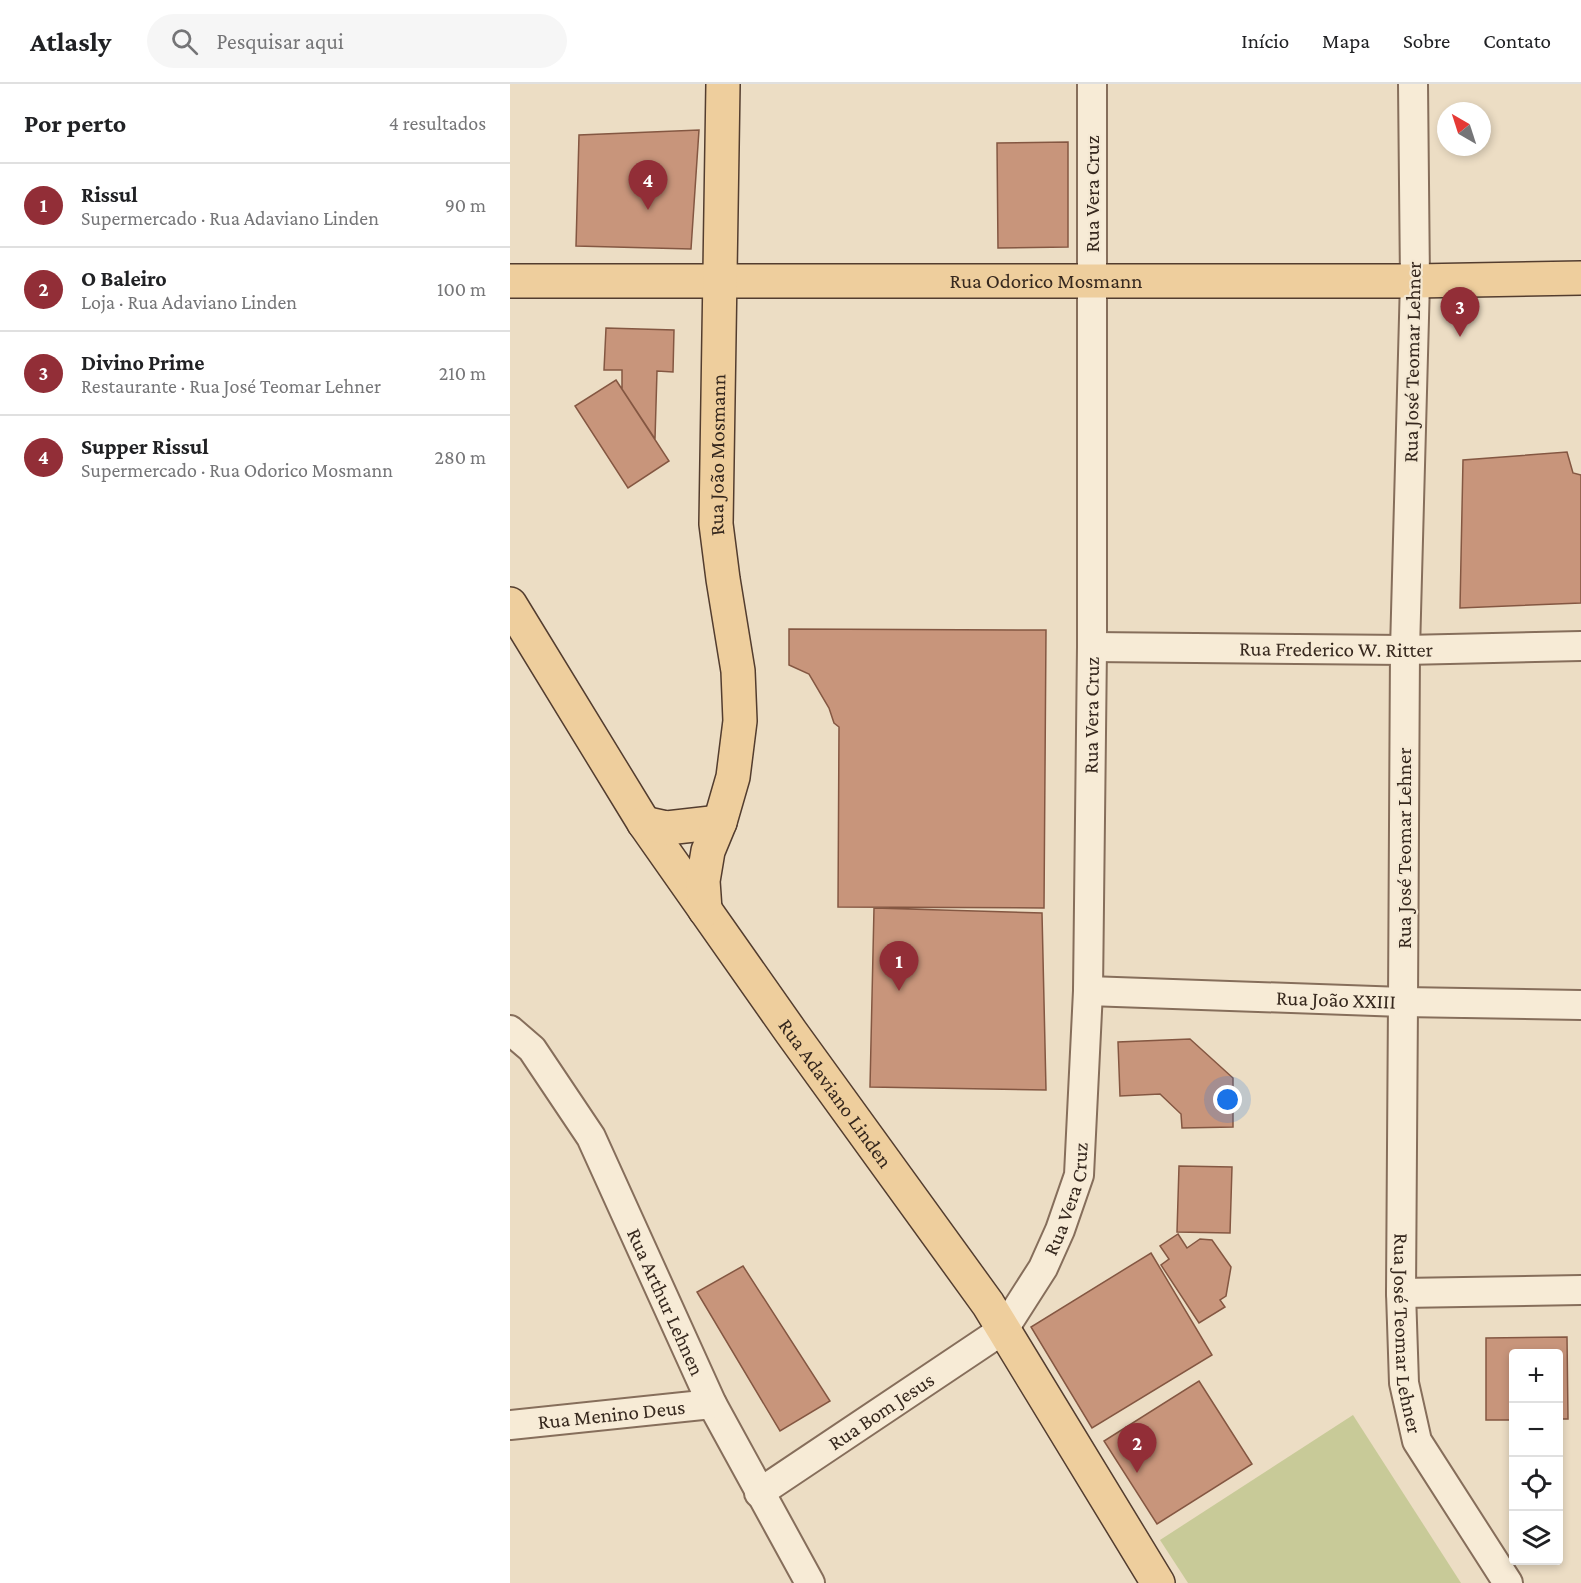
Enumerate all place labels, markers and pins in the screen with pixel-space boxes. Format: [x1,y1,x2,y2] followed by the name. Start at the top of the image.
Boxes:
[628,160,668,210] pin: 4
[1440,288,1480,337] pin: 3
[880,942,918,991] pin: 1
[1118,1424,1156,1473] pin: 2

